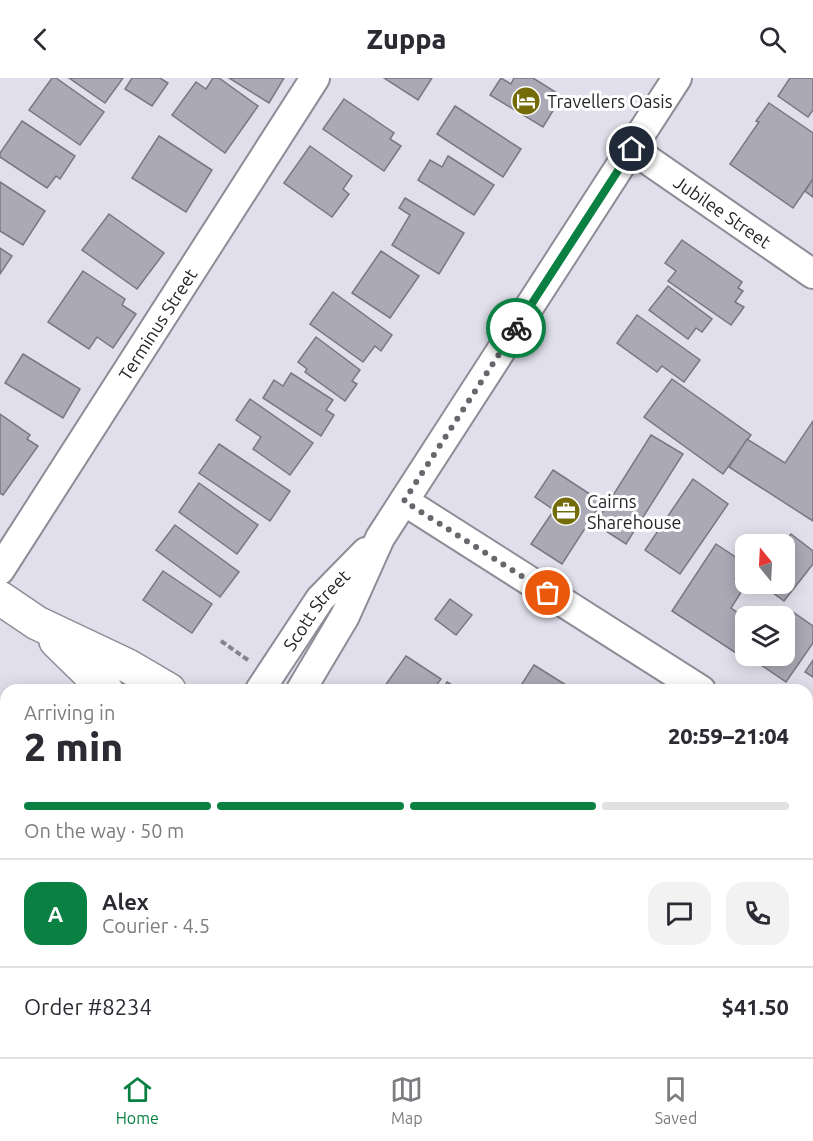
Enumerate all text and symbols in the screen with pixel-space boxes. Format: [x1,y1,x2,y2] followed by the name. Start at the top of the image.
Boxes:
[24,23,57,56] icon: back
[756,23,789,56] icon: search
[367,24,446,54] text: Zuppa
[510,85,542,117] hotel icon: Travellers Oasis
[547,91,673,111] place label: Travellers Oasis
[606,123,657,174] pin
[615,132,648,165] icon: home
[670,171,775,252] street label: Jubilee Street
[114,265,201,384] street label: Terminus Street
[486,298,546,358] courier
[500,312,533,345] icon: bike
[587,491,682,532] place label: Cairns Sharehouse
[550,495,582,527] office icon: Cairns Sharehouse
[735,534,795,594] north arrow
[735,534,795,666] map controls
[279,565,353,654] street label: Scott Street
[522,567,573,618] pin
[531,576,564,609] icon: bag
[735,606,795,666] button: layers
[24,701,115,724] text: Arriving in
[668,723,789,748] text: 20:59–21:04
[24,725,123,768] text: 2 min
[24,819,184,842] text: On the way · 50 m
[648,882,711,945] button: chat
[726,882,789,945] button: phone
[102,889,149,914] text: Alex
[48,901,63,926] text: A
[102,914,210,937] text: Courier · 4.5
[24,994,152,1019] text: Order #8234
[722,994,789,1019] text: $41.50
[116,1073,159,1127] tab: Home
[390,1073,423,1127] tab: Map
[655,1073,697,1127] tab: Saved

